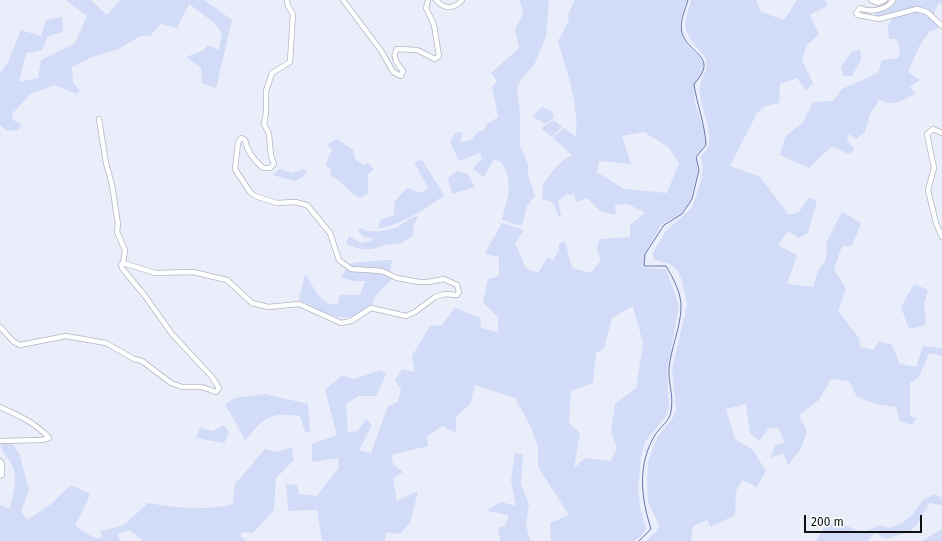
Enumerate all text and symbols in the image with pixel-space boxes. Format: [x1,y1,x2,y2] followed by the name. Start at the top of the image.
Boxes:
[806,507,924,533] scale bar
[811,515,844,529] text: 200 m

